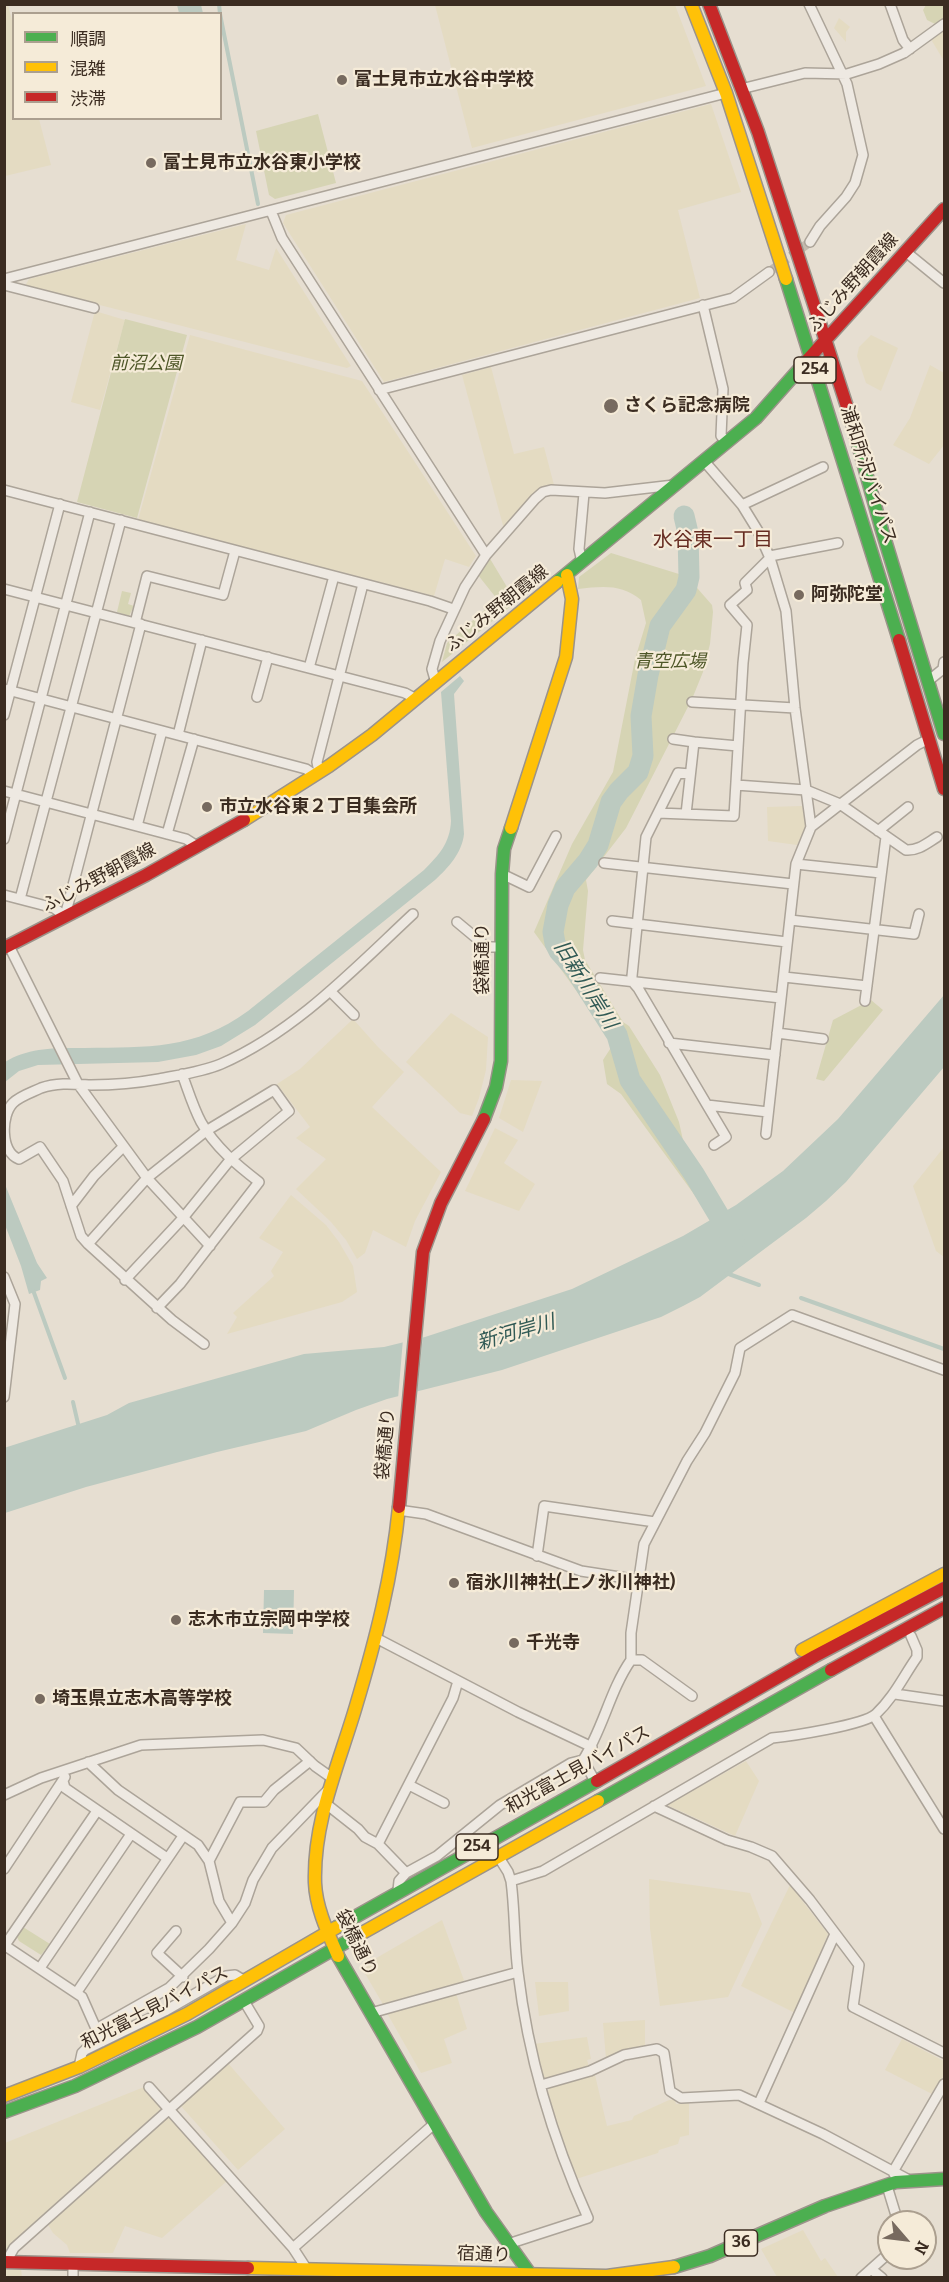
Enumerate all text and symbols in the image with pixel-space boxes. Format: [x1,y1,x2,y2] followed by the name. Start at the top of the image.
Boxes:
[12,12,222,120] legend
[70,28,106,50] text: 順調
[70,58,106,80] text: 混雑
[354,69,534,91] place label: 富士見市立水谷中学校
[335,73,349,87] marker: 富士見市立水谷中学校
[70,88,106,110] text: 渋滞
[163,152,361,174] place label: 富士見市立水谷東小学校
[144,156,158,170] marker: 富士見市立水谷東小学校
[803,229,903,337] street label: ふじみ野朝霞線
[110,353,182,375] park label: 前沼公園
[794,357,836,383] road number: 254
[624,395,750,417] place label: さくら記念病院
[602,397,620,415] marker: さくら記念病院
[835,403,901,547] street label: 浦和所沢バイパス
[653,528,773,552] district label: 水谷東一丁目
[441,561,553,657] street label: ふじみ野朝霞線
[811,584,883,606] place label: 阿弥陀堂
[792,588,806,602] marker: 阿弥陀堂
[634,651,706,673] park label: 青空広場
[219,796,417,818] place label: 市立水谷東２丁目集会所
[200,800,214,814] marker: 市立水谷東２丁目集会所
[38,839,160,917] street label: ふじみ野朝霞線
[472,923,494,995] street label: 袋橋通り
[548,936,622,1034] water label: 旧新川岸川
[474,1310,558,1356] water label: 新河岸川
[372,1407,400,1481] street label: 袋橋通り
[466,1572,675,1594] place label: 宿氷川神社(上ノ氷川神社)
[447,1576,461,1590] marker: 宿氷川神社(上ノ氷川神社)
[188,1609,350,1631] place label: 志木市立宗岡中学校
[169,1613,183,1627] marker: 志木市立宗岡中学校
[526,1632,580,1654] place label: 千光寺
[507,1636,521,1650] marker: 千光寺
[52,1688,232,1710] place label: 埼玉県立志木高等学校
[33,1692,47,1706] marker: 埼玉県立志木高等学校
[502,1721,654,1819] street label: 和光富士見バイパス
[456,1834,498,1860] road number: 254
[331,1906,381,1980] street label: 袋橋通り
[78,1962,232,2054] street label: 和光富士見バイパス
[877,2210,937,2270] north arrow
[724,2230,758,2256] road number: 36
[910,2238,933,2258] text: N
[457,2243,511,2267] street label: 宿通り

